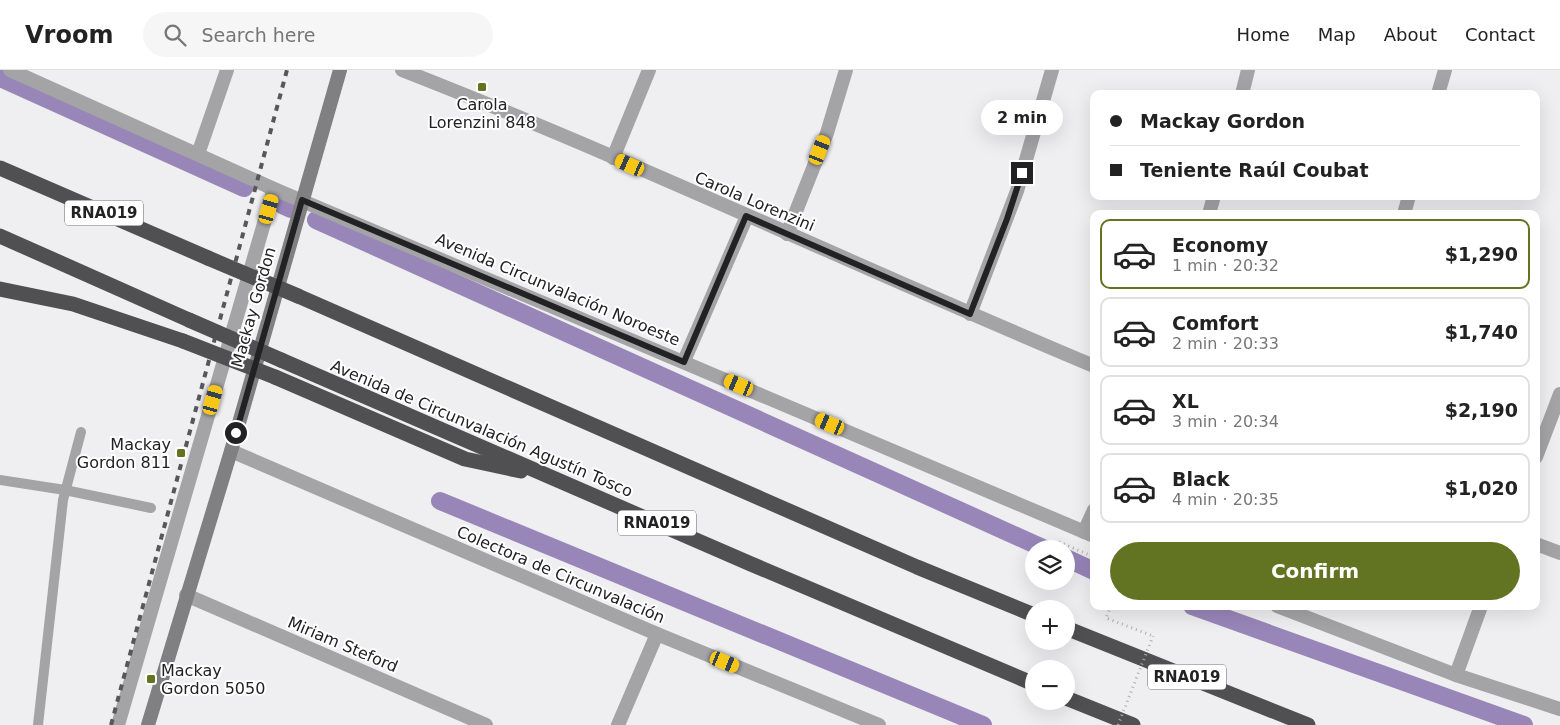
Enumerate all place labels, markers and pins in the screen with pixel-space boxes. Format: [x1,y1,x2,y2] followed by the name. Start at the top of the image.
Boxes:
[476,81,488,93] marker: Carola Lorenzini 848
[428,95,536,132] place label: Carola Lorenzini 848
[77,435,171,472] place label: Mackay Gordon 811
[175,447,187,459] marker: Mackay Gordon 811
[161,661,265,698] place label: Mackay Gordon 5050
[145,673,157,685] marker: Mackay Gordon 5050

